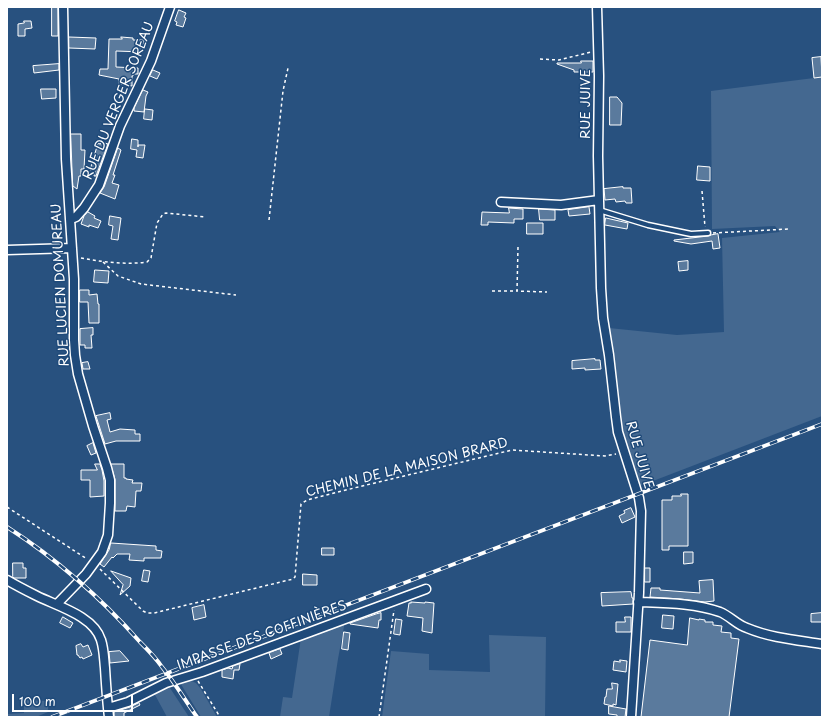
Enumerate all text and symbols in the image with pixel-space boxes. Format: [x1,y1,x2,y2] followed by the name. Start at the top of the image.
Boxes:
[80,20,158,182] street label: RUE DU VERGER SOREAU
[578,69,594,139] street label: RUE JUIVE
[49,203,73,367] street label: RUE LUCIEN DOMUREAU
[622,419,656,491] street label: RUE JUIVE
[304,435,510,501] street label: CHEMIN DE LA MAISON BRARD
[175,598,349,674] street label: IMPASSE DES COFFINIÈRES
[14,686,135,712] scale bar
[19,692,56,710] text: 100 m

